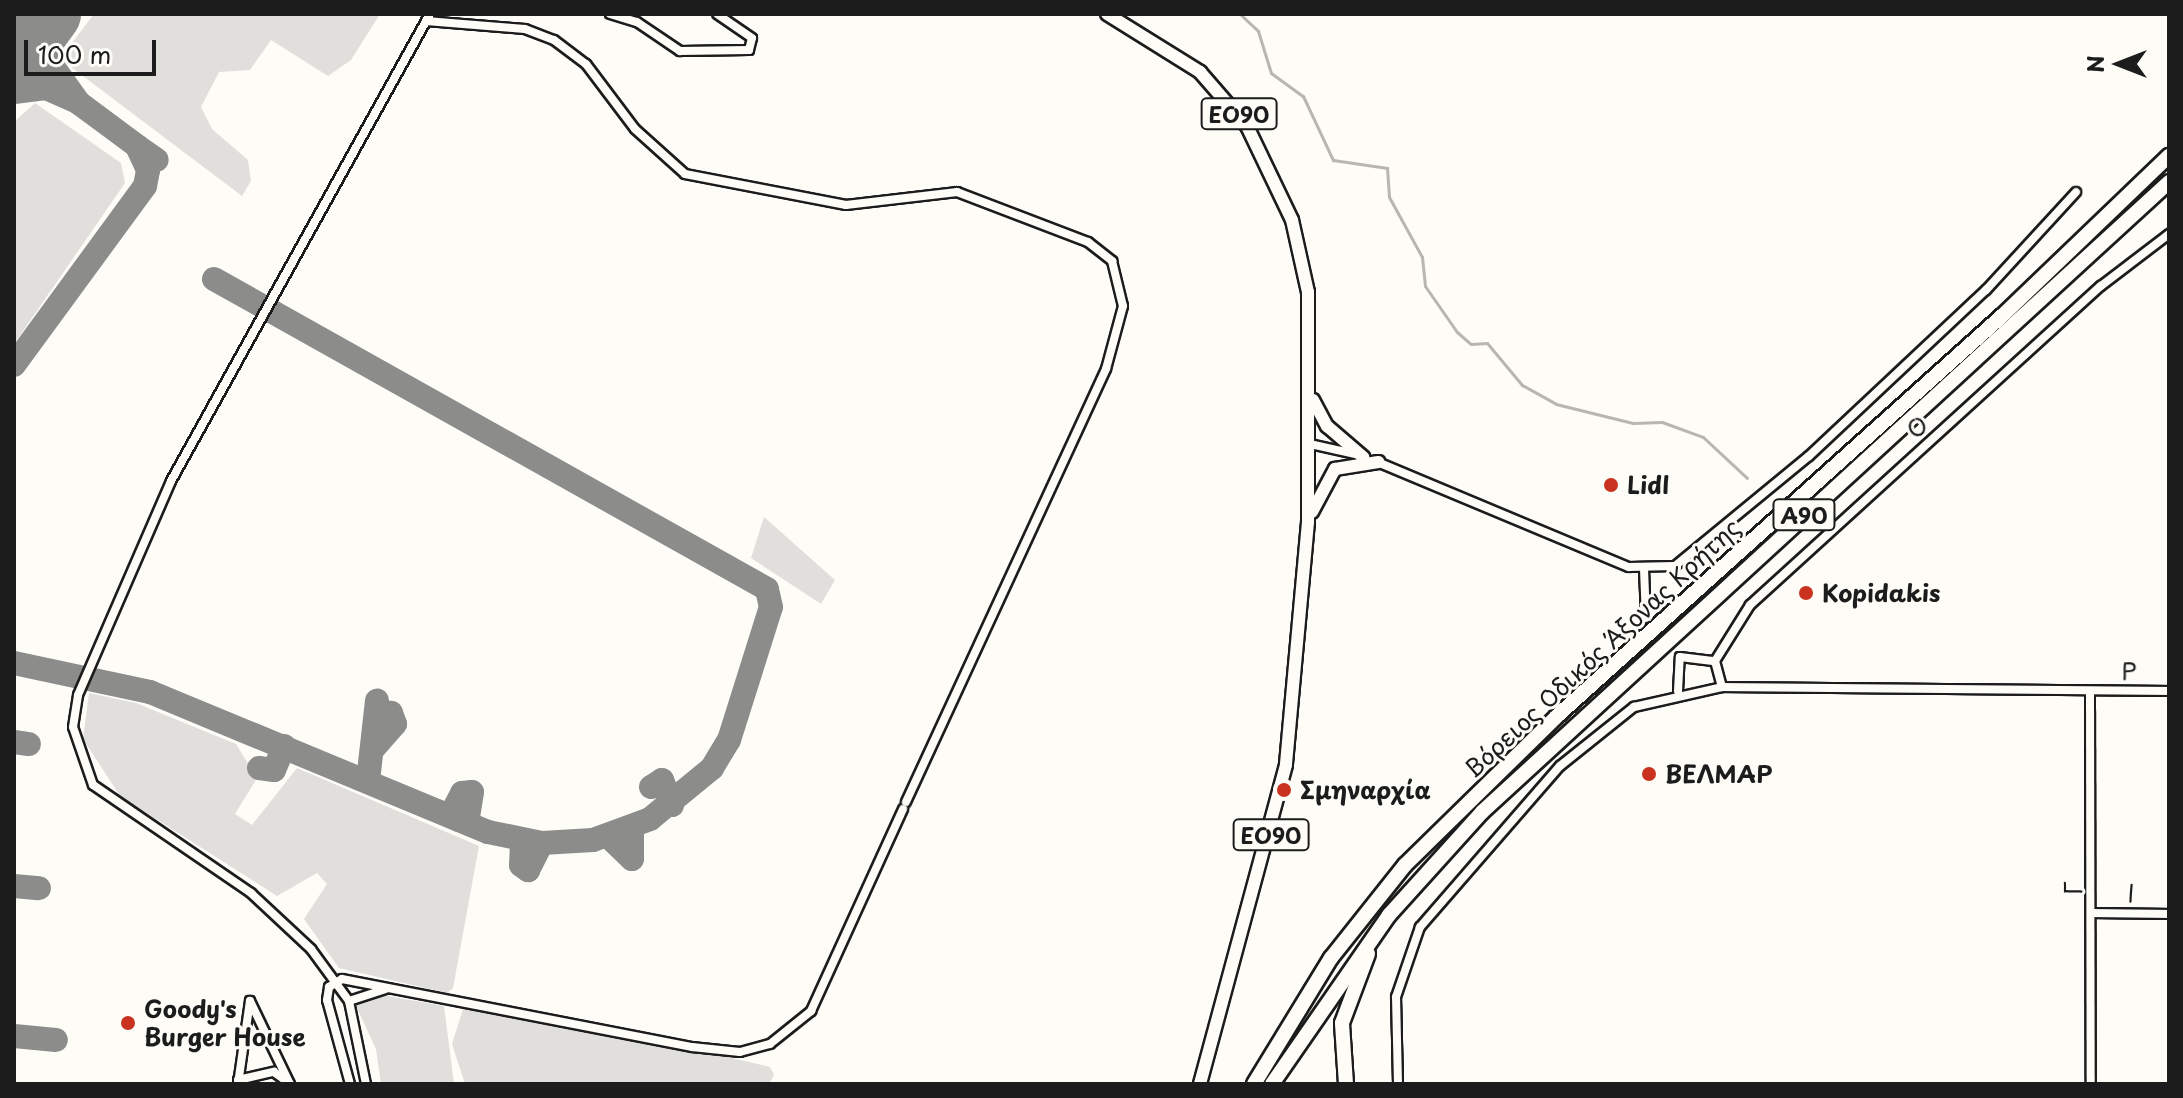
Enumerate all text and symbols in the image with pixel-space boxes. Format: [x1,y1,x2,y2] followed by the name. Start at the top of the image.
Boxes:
[28,24,160,74] scale bar
[2079,24,2159,104] north arrow
[38,36,111,72] text: 100 m
[2078,55,2111,73] text: N
[1199,96,1279,132] road number: ΕΟ90
[1900,410,1934,444] street label: Ο
[1627,471,1669,499] place label: Lidl
[1602,476,1620,494] marker: Lidl
[1772,497,1836,533] road number: Α90
[1458,512,1746,784] street label: Βόρειος Οδικός Άξονας Κρήτης
[1822,579,1941,607] place label: Kopidakis
[1797,584,1815,602] marker: Kopidakis
[2121,656,2137,686] street label: Ρ
[1665,760,1772,788] place label: ΒΕΛΜΑΡ
[1640,765,1658,783] marker: ΒΕΛΜΑΡ
[1300,776,1431,804] place label: Σμηναρχία
[1275,781,1293,799] marker: Σμηναρχία
[1231,817,1311,853] road number: ΕΟ90
[2127,879,2135,907] street label: Ι
[2058,881,2088,895] street label: Γ
[144,995,309,1051] place label: Goody's Burger House
[119,1014,137,1032] marker: Goody's Burger House

